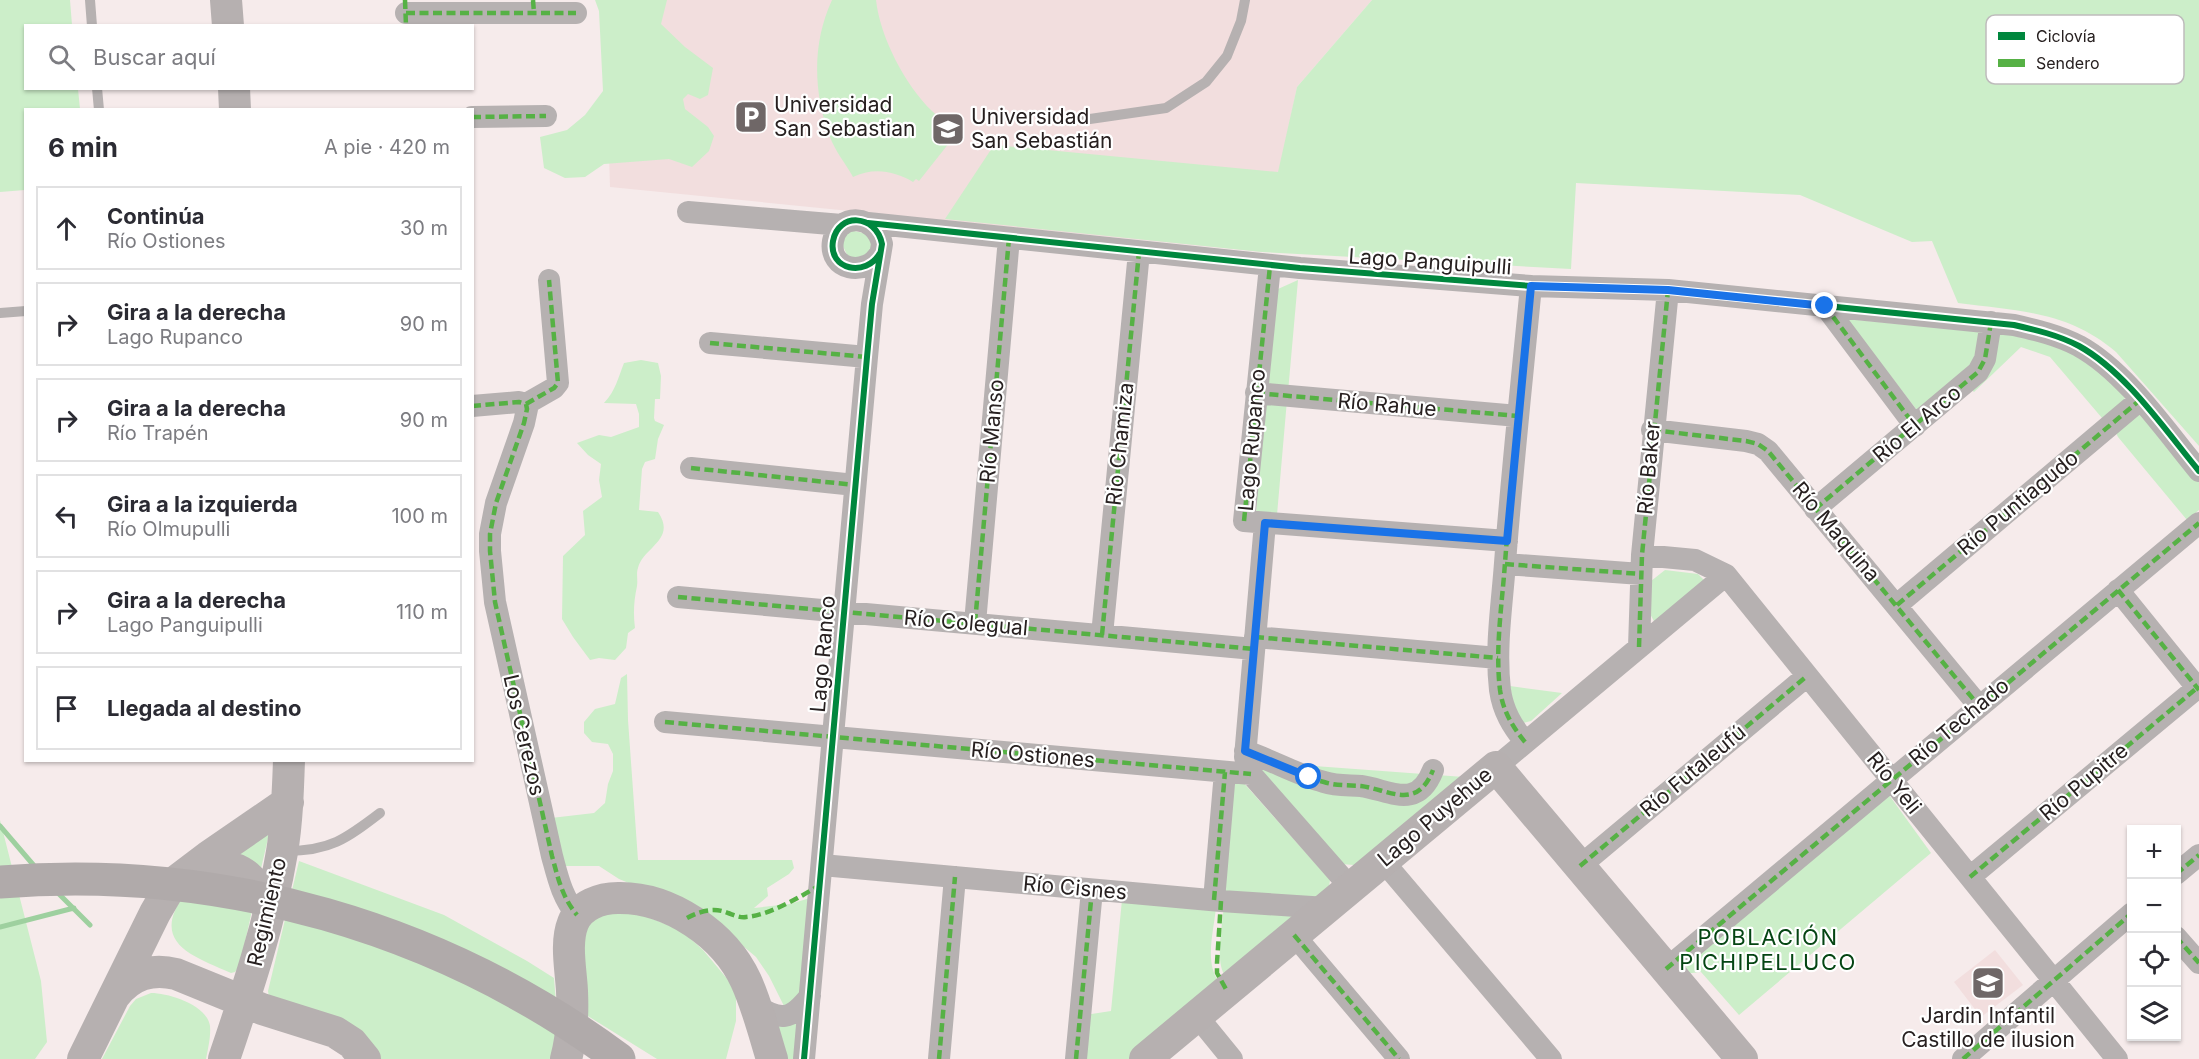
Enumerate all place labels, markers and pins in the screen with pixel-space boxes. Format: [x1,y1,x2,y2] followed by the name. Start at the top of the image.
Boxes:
[774,92,915,141] place label: Universidad San Sebastian
[733,99,769,135] parking icon: Universidad San Sebastian
[971,104,1112,153] place label: Universidad San Sebastián
[930,111,966,147] school or university icon: Universidad San Sebastián
[1970,965,2006,1001] school or university icon: Jardin Infantil Castillo de ilusion
[1901,1003,2075,1052] place label: Jardin Infantil Castillo de ilusion

